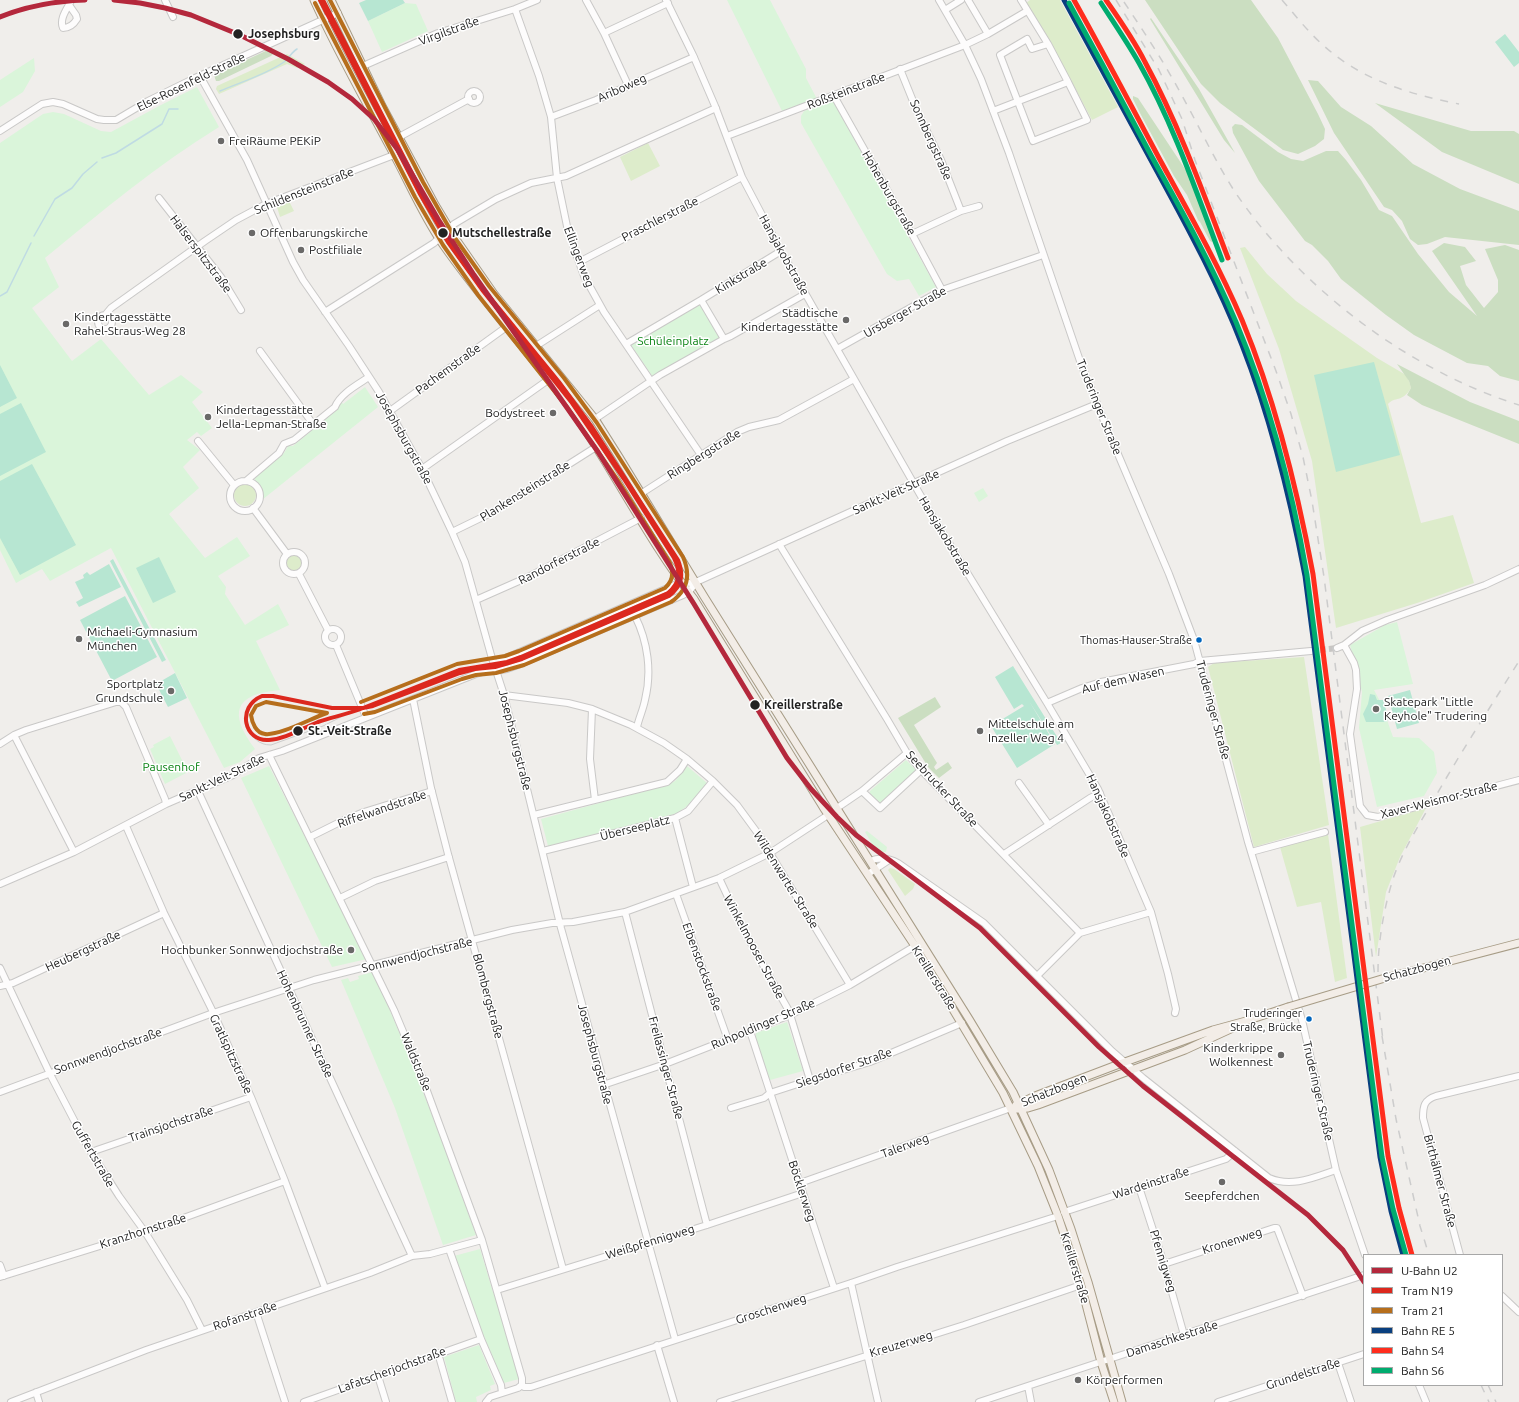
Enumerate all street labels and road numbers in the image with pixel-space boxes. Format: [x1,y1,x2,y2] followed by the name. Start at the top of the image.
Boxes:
[417,13,481,49] street label: Virgilstraße
[134,50,248,114] street label: Else-Rosenfeld-Straße
[805,69,887,113] street label: Roßsteinstraße
[595,71,649,105] street label: Ariboweg
[907,98,955,182] street label: Sonnbergstraße
[859,148,919,238] street label: Hohenburgstraße
[252,164,356,218] street label: Schildensteinstraße
[619,193,701,245] street label: Praschlerstraße
[167,212,235,296] street label: Halserspitzstraße
[756,212,812,298] street label: Hansjakobstraße
[561,225,597,289] street label: Ellingerweg
[712,255,770,297] street label: Kinkstraße
[861,283,949,341] street label: Ursberger Straße
[413,341,483,397] street label: Pachemstraße
[1073,357,1125,457] street label: Truderinger Straße
[373,389,435,487] street label: Josephsburgstraße
[665,426,743,482] street label: Ringbergstraße
[477,457,573,525] street label: Plankensteinstraße
[850,466,942,518] street label: Sankt-Veit-Straße
[916,494,974,578] street label: Hansjakobstraße
[516,534,602,588] street label: Randorferstraße
[1193,659,1233,761] street label: Truderinger Straße
[1080,663,1166,697] street label: Auf dem Wasen
[495,688,535,792] street label: Josephsburgstraße
[903,748,981,830] street label: Seebrucker Straße
[177,751,267,805] street label: Sankt-Veit-Straße
[1083,772,1133,860] street label: Hansjakobstraße
[1379,778,1499,822] street label: Xaver-Weismor-Straße
[336,787,428,831] street label: Riffelwandstraße
[599,812,671,844] street label: Überseeplatz
[750,829,822,931] street label: Wildenwarter Straße
[720,892,788,1002] street label: Winkelmooser Straße
[679,921,725,1013] street label: Eibenstockstraße
[43,927,123,975] street label: Heubergstraße
[360,934,474,976] street label: Sonnwendjochstraße
[908,943,960,1013] street label: Kreillerstraße
[470,952,506,1040] street label: Blombergstraße
[1382,953,1452,985] street label: Schatzbogen
[274,968,336,1080] street label: Hohenbrunner Straße
[709,996,817,1052] street label: Ruhpoldinger Straße
[575,1002,615,1106] street label: Josephsburgstraße
[206,1012,256,1096] street label: Gratlspitzstraße
[645,1015,687,1121] street label: Freilassinger Straße
[52,1025,164,1077] street label: Sonnwendjochstraße
[398,1031,434,1093] street label: Waldstraße
[1300,1040,1336,1142] street label: Truderinger Straße
[794,1045,894,1091] street label: Siegsdorfer Straße
[1019,1070,1089,1110] street label: Schatzbogen
[127,1103,215,1145] street label: Trainsjochstraße
[68,1118,118,1190] street label: Guffertstraße
[879,1131,931,1161] street label: Talerweg
[1421,1133,1459,1229] street label: Birthälmer Straße
[785,1159,819,1223] street label: Böcklerweg
[1111,1164,1191,1202] street label: Wardeinstraße
[98,1210,188,1252] street label: Kranzhornstraße
[604,1222,696,1262] street label: Weißpfennigweg
[1200,1225,1264,1257] street label: Kronenweg
[1147,1228,1179,1294] street label: Pfennigweg
[1057,1231,1093,1305] street label: Kreillerstraße
[734,1291,808,1327] street label: Groschenweg
[211,1298,279,1334] street label: Rofanstraße
[1124,1317,1220,1361] street label: Damaschkestraße
[868,1328,934,1360] street label: Kreuzerweg
[336,1344,448,1396] street label: Lafatscherjochstraße
[1264,1355,1342,1393] street label: Grundelstraße

